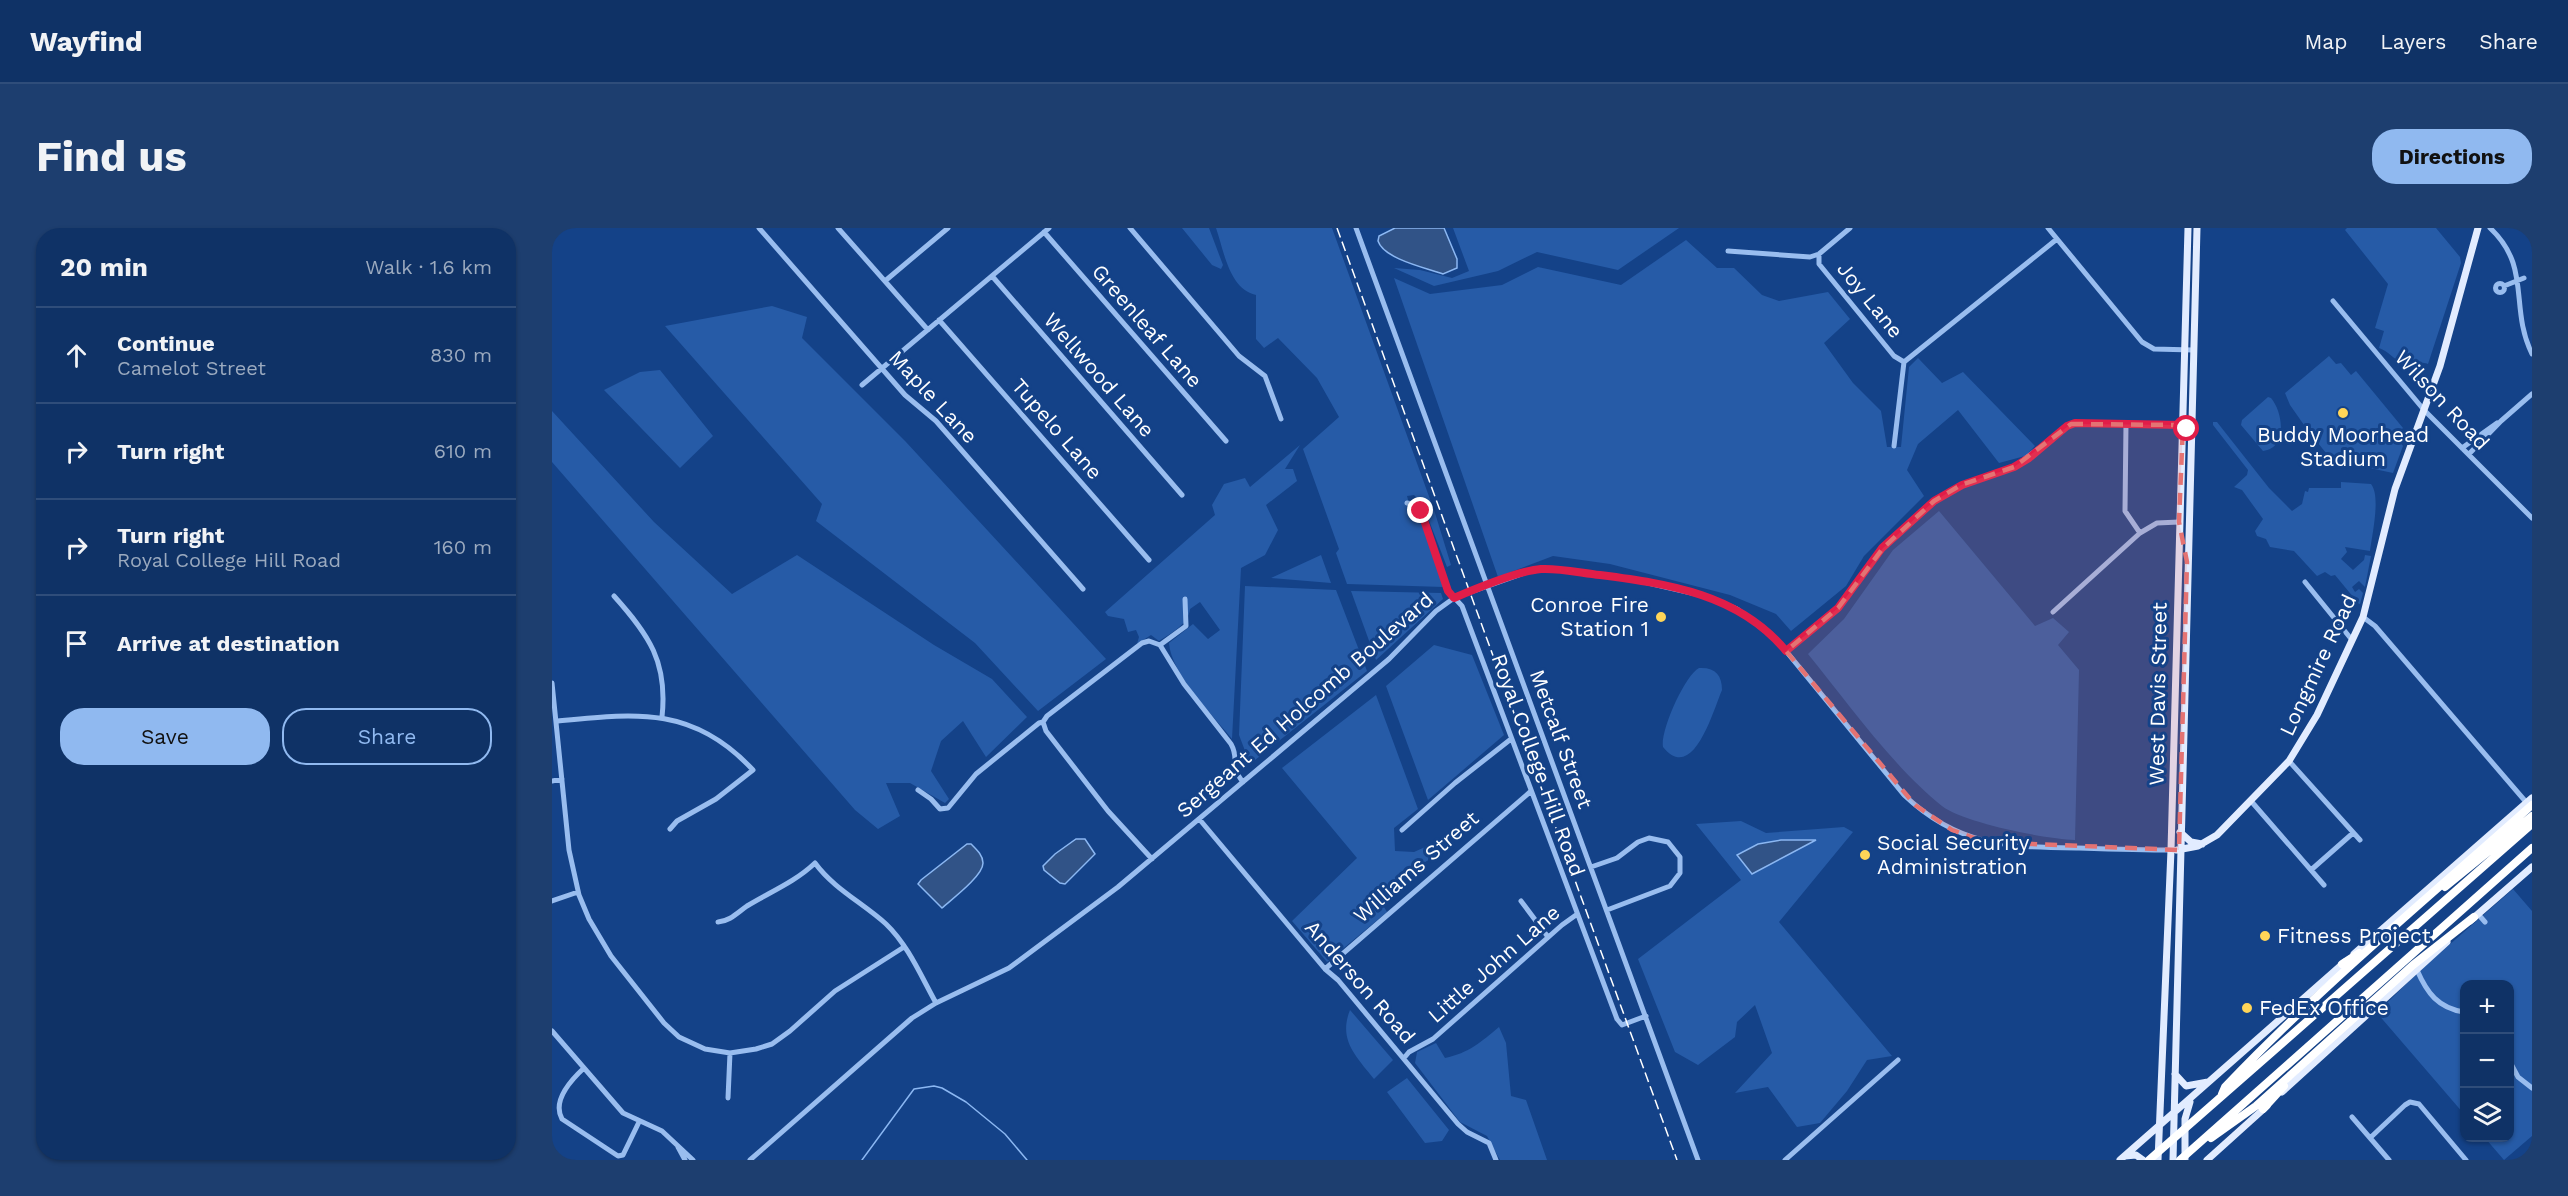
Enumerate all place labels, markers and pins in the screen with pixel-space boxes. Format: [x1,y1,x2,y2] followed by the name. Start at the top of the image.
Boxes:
[2336,406,2350,420] marker: Buddy Moorhead Stadium
[2257,422,2429,471] place label: Buddy Moorhead Stadium
[1530,592,1649,641] place label: Conroe Fire Station 1
[1654,610,1668,624] marker: Conroe Fire Station 1
[1877,830,2029,879] place label: Social Security Administration
[1858,848,1872,862] marker: Social Security Administration
[2277,923,2431,948] place label: Fitness Project
[2258,929,2272,943] marker: Fitness Project
[2259,995,2389,1020] place label: FedEx Office
[2240,1001,2254,1015] marker: FedEx Office

